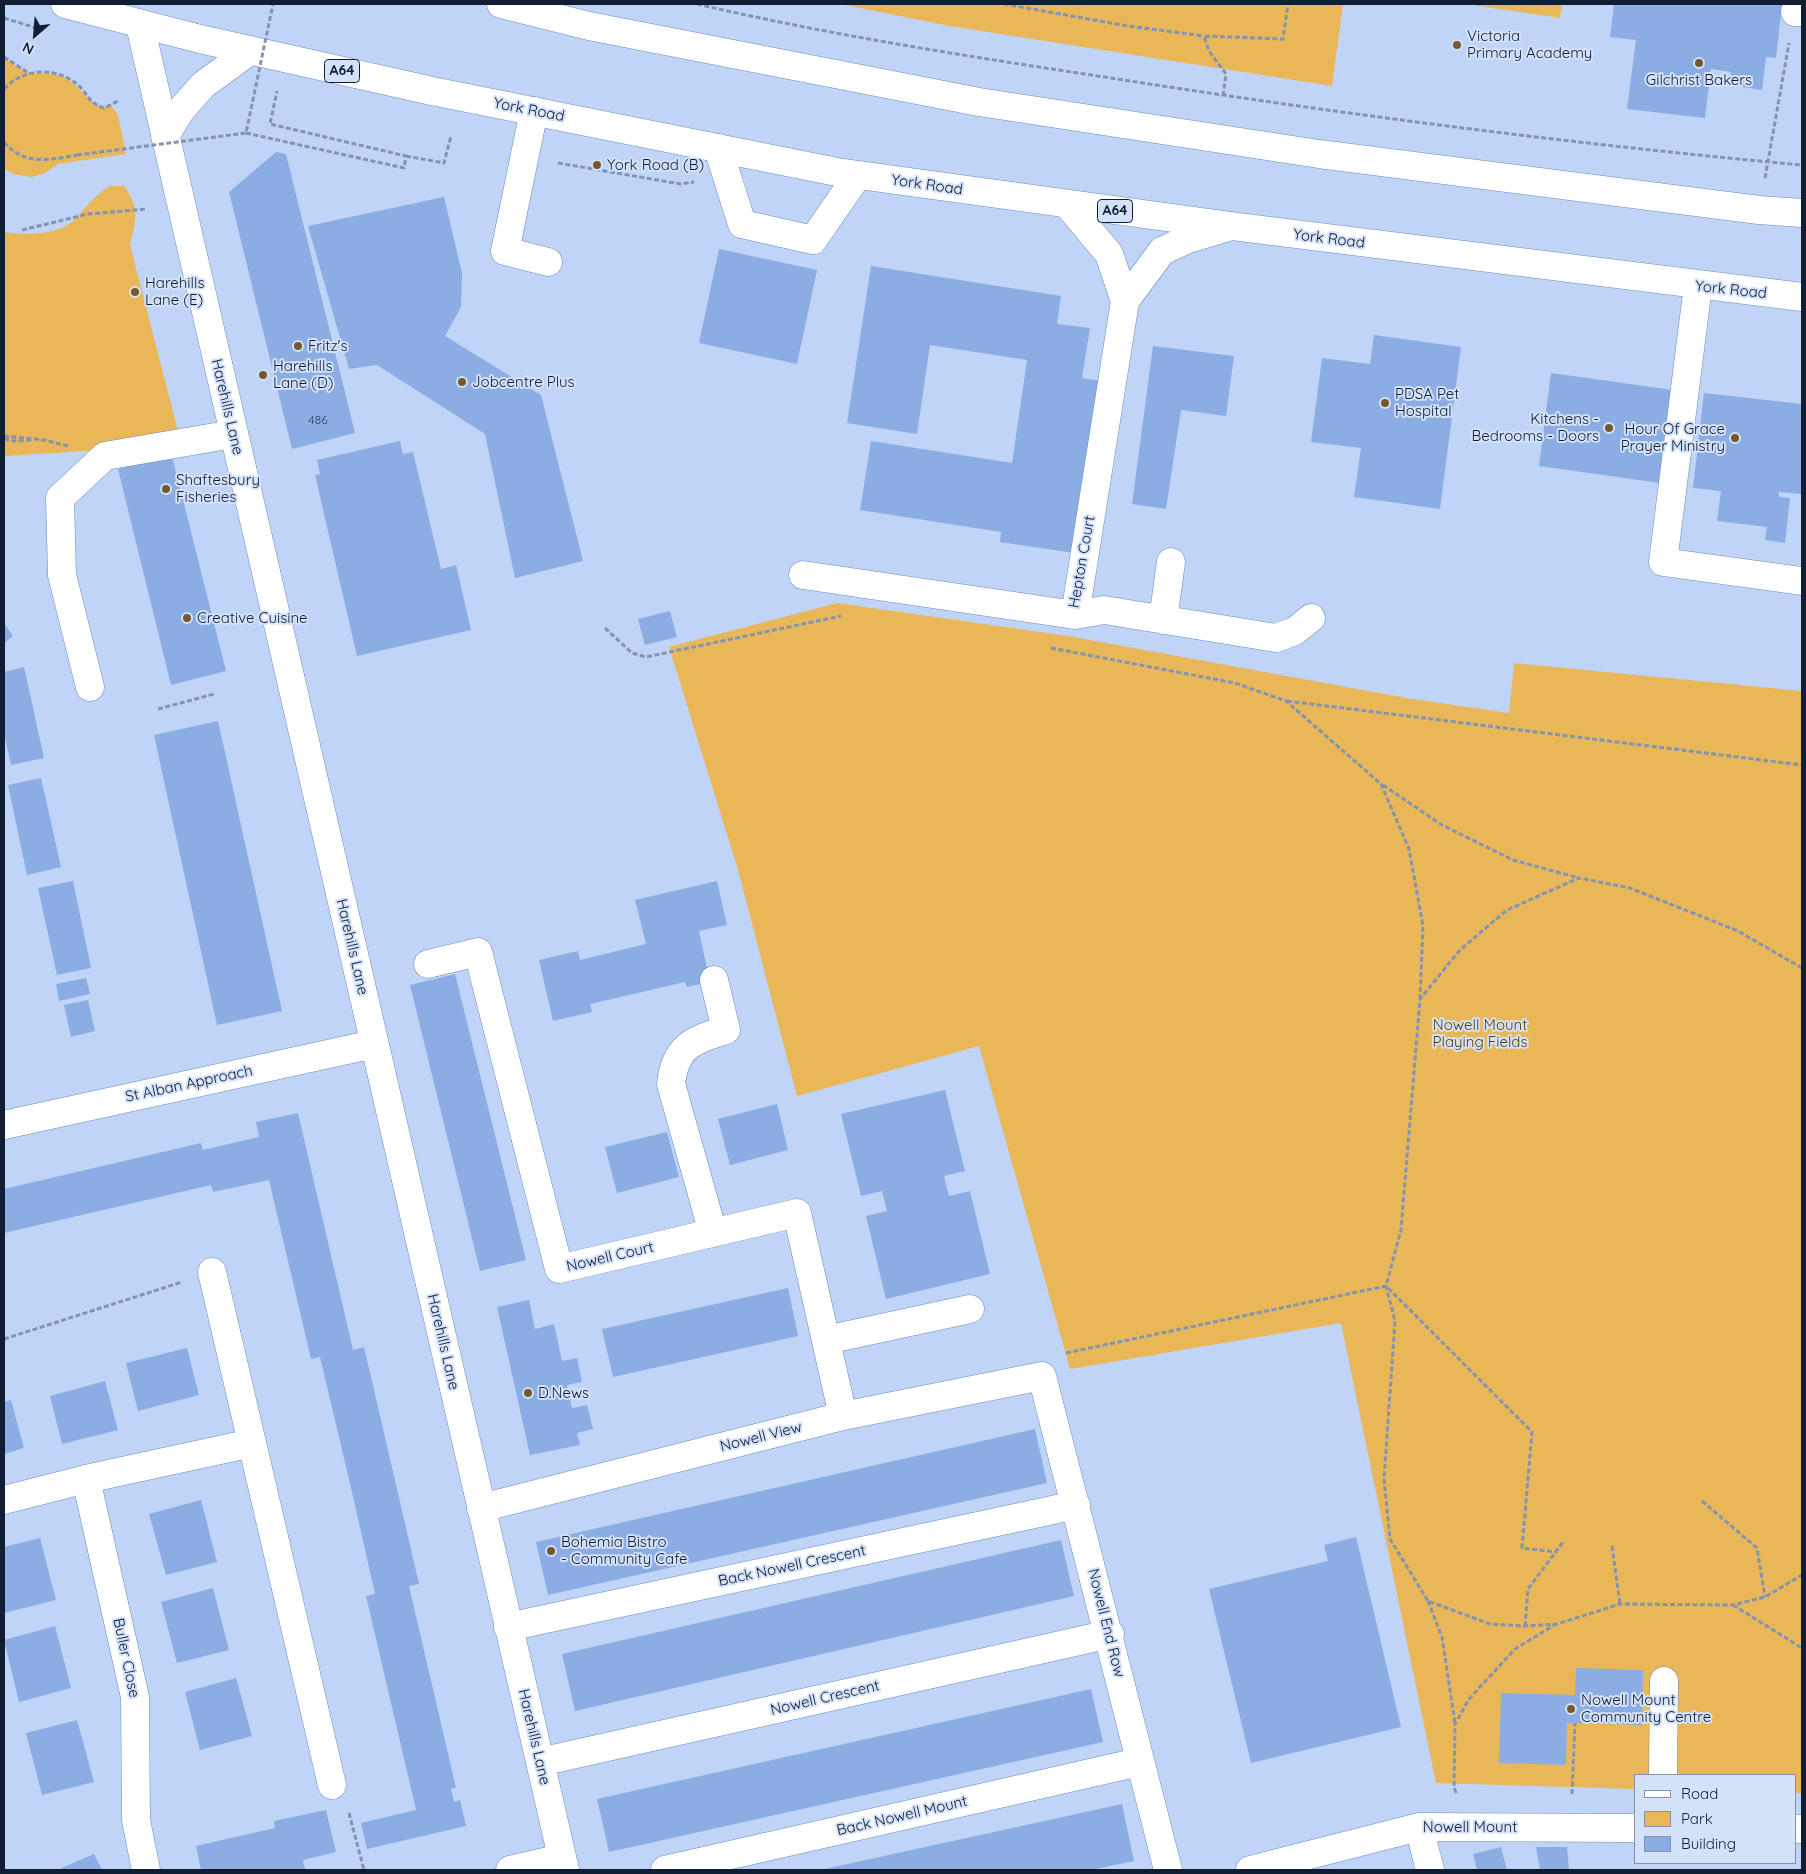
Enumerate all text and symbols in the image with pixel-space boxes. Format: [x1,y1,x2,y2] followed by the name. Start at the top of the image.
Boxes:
[10,10,60,60] north arrow
[1467,27,1592,62] place label: Victoria Primary Academy
[20,38,37,59] text: N
[1451,39,1463,51] marker: Victoria Primary Academy
[1693,57,1705,69] marker: Gilchrist Bakers
[324,59,360,82] road number: A64
[1646,71,1752,89] place label: Gilchrist Bakers
[492,94,566,126] street label: York Road
[607,156,704,174] place label: York Road (B)
[591,159,603,171] marker: York Road (B)
[890,171,964,199] street label: York Road
[1098,200,1132,222] road number: A64
[1292,226,1366,252] street label: York Road
[145,274,204,309] place label: Harehills Lane (E)
[1694,277,1768,303] street label: York Road
[129,286,141,298] marker: Harehills Lane (E)
[308,337,348,355] place label: Fritz's
[292,340,304,352] marker: Fritz's
[207,357,247,457] street label: Harehills Lane
[273,357,333,392] place label: Harehills Lane (D)
[257,369,269,381] marker: Harehills Lane (D)
[472,373,575,391] place label: Jobcentre Plus
[456,376,468,388] marker: Jobcentre Plus
[1395,385,1459,420] place label: PDSA Pet Hospital
[1379,397,1391,409] marker: PDSA Pet Hospital
[1472,410,1599,445] place label: Kitchens - Bedrooms - Doors
[308,413,328,427] house number: 486
[1621,420,1725,455] place label: Hour Of Grace Prayer Ministry
[1603,422,1615,434] marker: Kitchens - Bedrooms - Doors
[1729,432,1741,444] marker: Hour Of Grace Prayer Ministry
[176,471,260,506] place label: Shaftesbury Fisheries
[160,483,172,495] marker: Shaftesbury Fisheries
[1065,514,1099,610] street label: Hepton Court
[197,609,308,627] place label: Creative Cuisine
[181,612,193,624] marker: Creative Cuisine
[332,897,372,997] street label: Harehills Lane
[1433,1016,1527,1051] park label: Nowell Mount Playing Fields
[124,1062,254,1106] street label: St Alban Approach
[565,1238,655,1276] street label: Nowell Court
[423,1292,463,1392] street label: Harehills Lane
[538,1384,589,1402] place label: D.News
[522,1387,534,1399] marker: D.News
[718,1418,804,1456] street label: Nowell View
[561,1533,687,1568] place label: Bohemia Bistro - Community Cafe
[717,1542,867,1590] street label: Back Nowell Crescent
[545,1545,557,1557] marker: Bohemia Bistro - Community Cafe
[1084,1567,1128,1679] street label: Nowell End Row
[109,1616,143,1700] street label: Buller Close
[769,1677,881,1719] street label: Nowell Crescent
[514,1687,554,1787] street label: Harehills Lane
[1581,1691,1711,1726] place label: Nowell Mount Community Centre
[1565,1703,1577,1715] marker: Nowell Mount Community Centre
[1634,1774,1796,1864] legend
[1681,1784,1718,1803] text: Road
[835,1792,969,1840] street label: Back Nowell Mount
[1681,1809,1713,1828] text: Park
[1423,1818,1517,1836] street label: Nowell Mount
[1681,1834,1736,1853] text: Building

